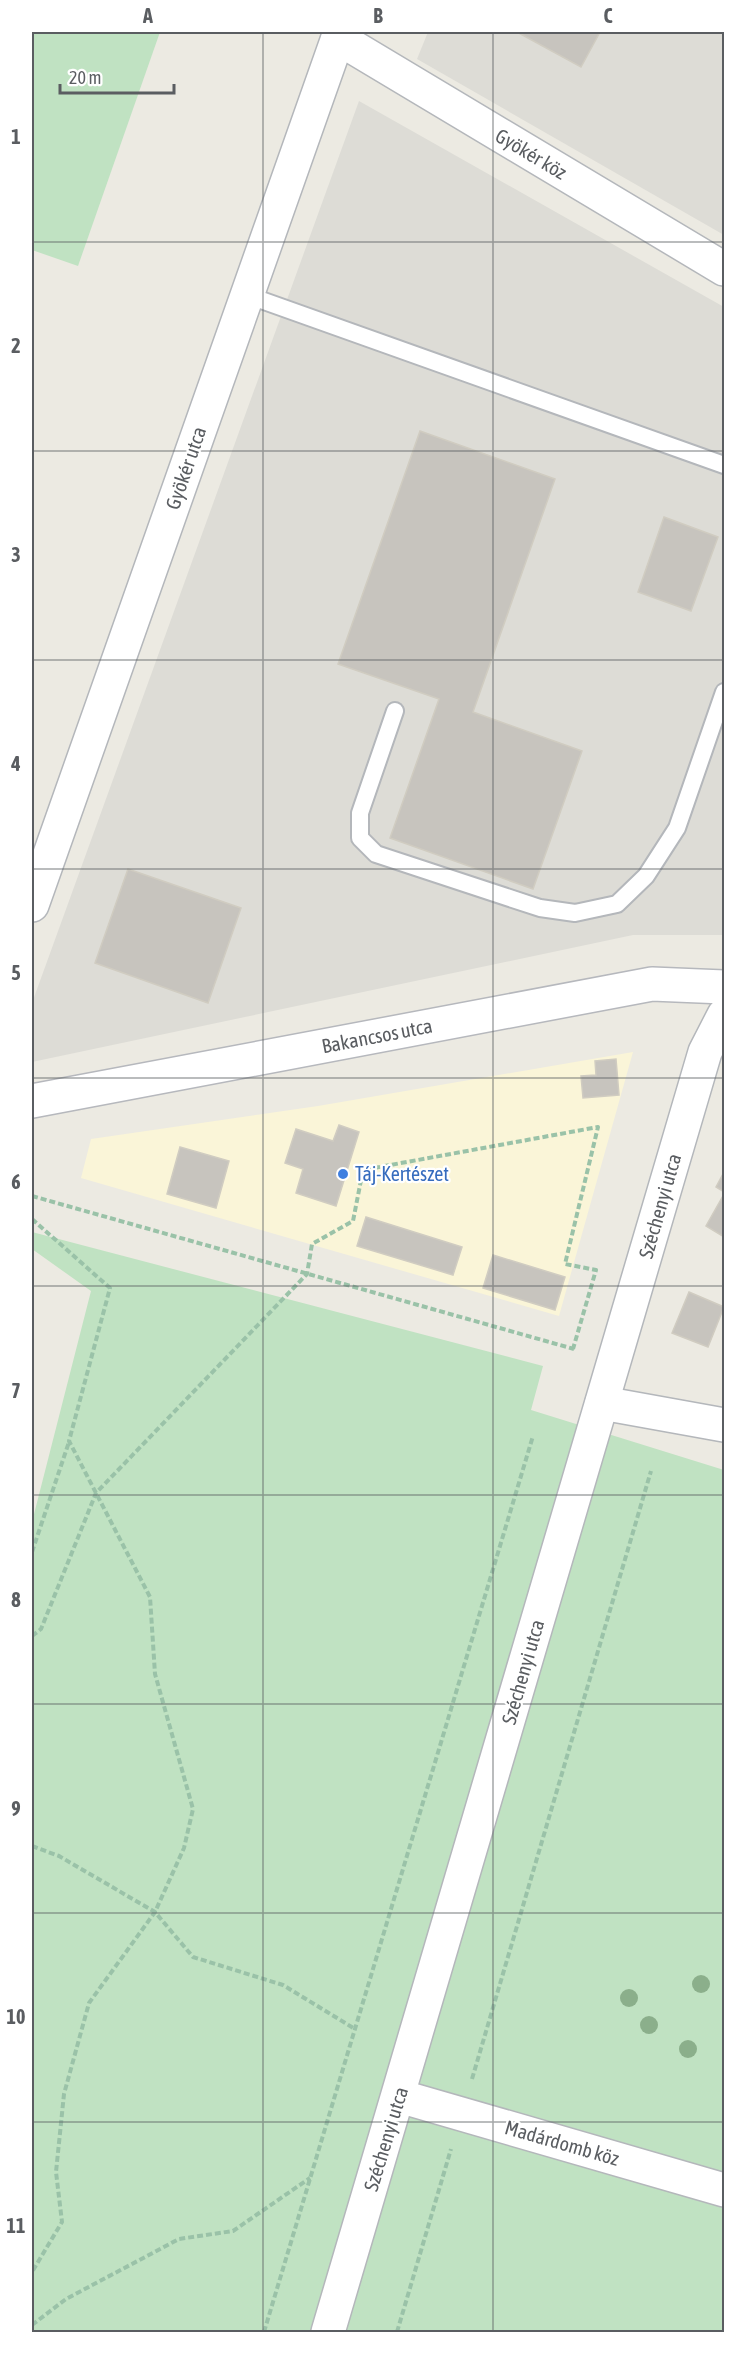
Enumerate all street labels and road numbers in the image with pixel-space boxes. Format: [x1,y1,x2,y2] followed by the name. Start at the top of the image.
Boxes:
[491,123,571,184] street label: Gyökér köz
[161,423,210,512] street label: Gyökér utca
[320,1014,434,1057] street label: Bakancsos utca
[634,1151,685,1261] street label: Széchenyi utca
[497,1617,548,1727] street label: Széchenyi utca
[359,2084,412,2194] street label: Széchenyi utca
[502,2115,622,2170] street label: Madárdomb köz

